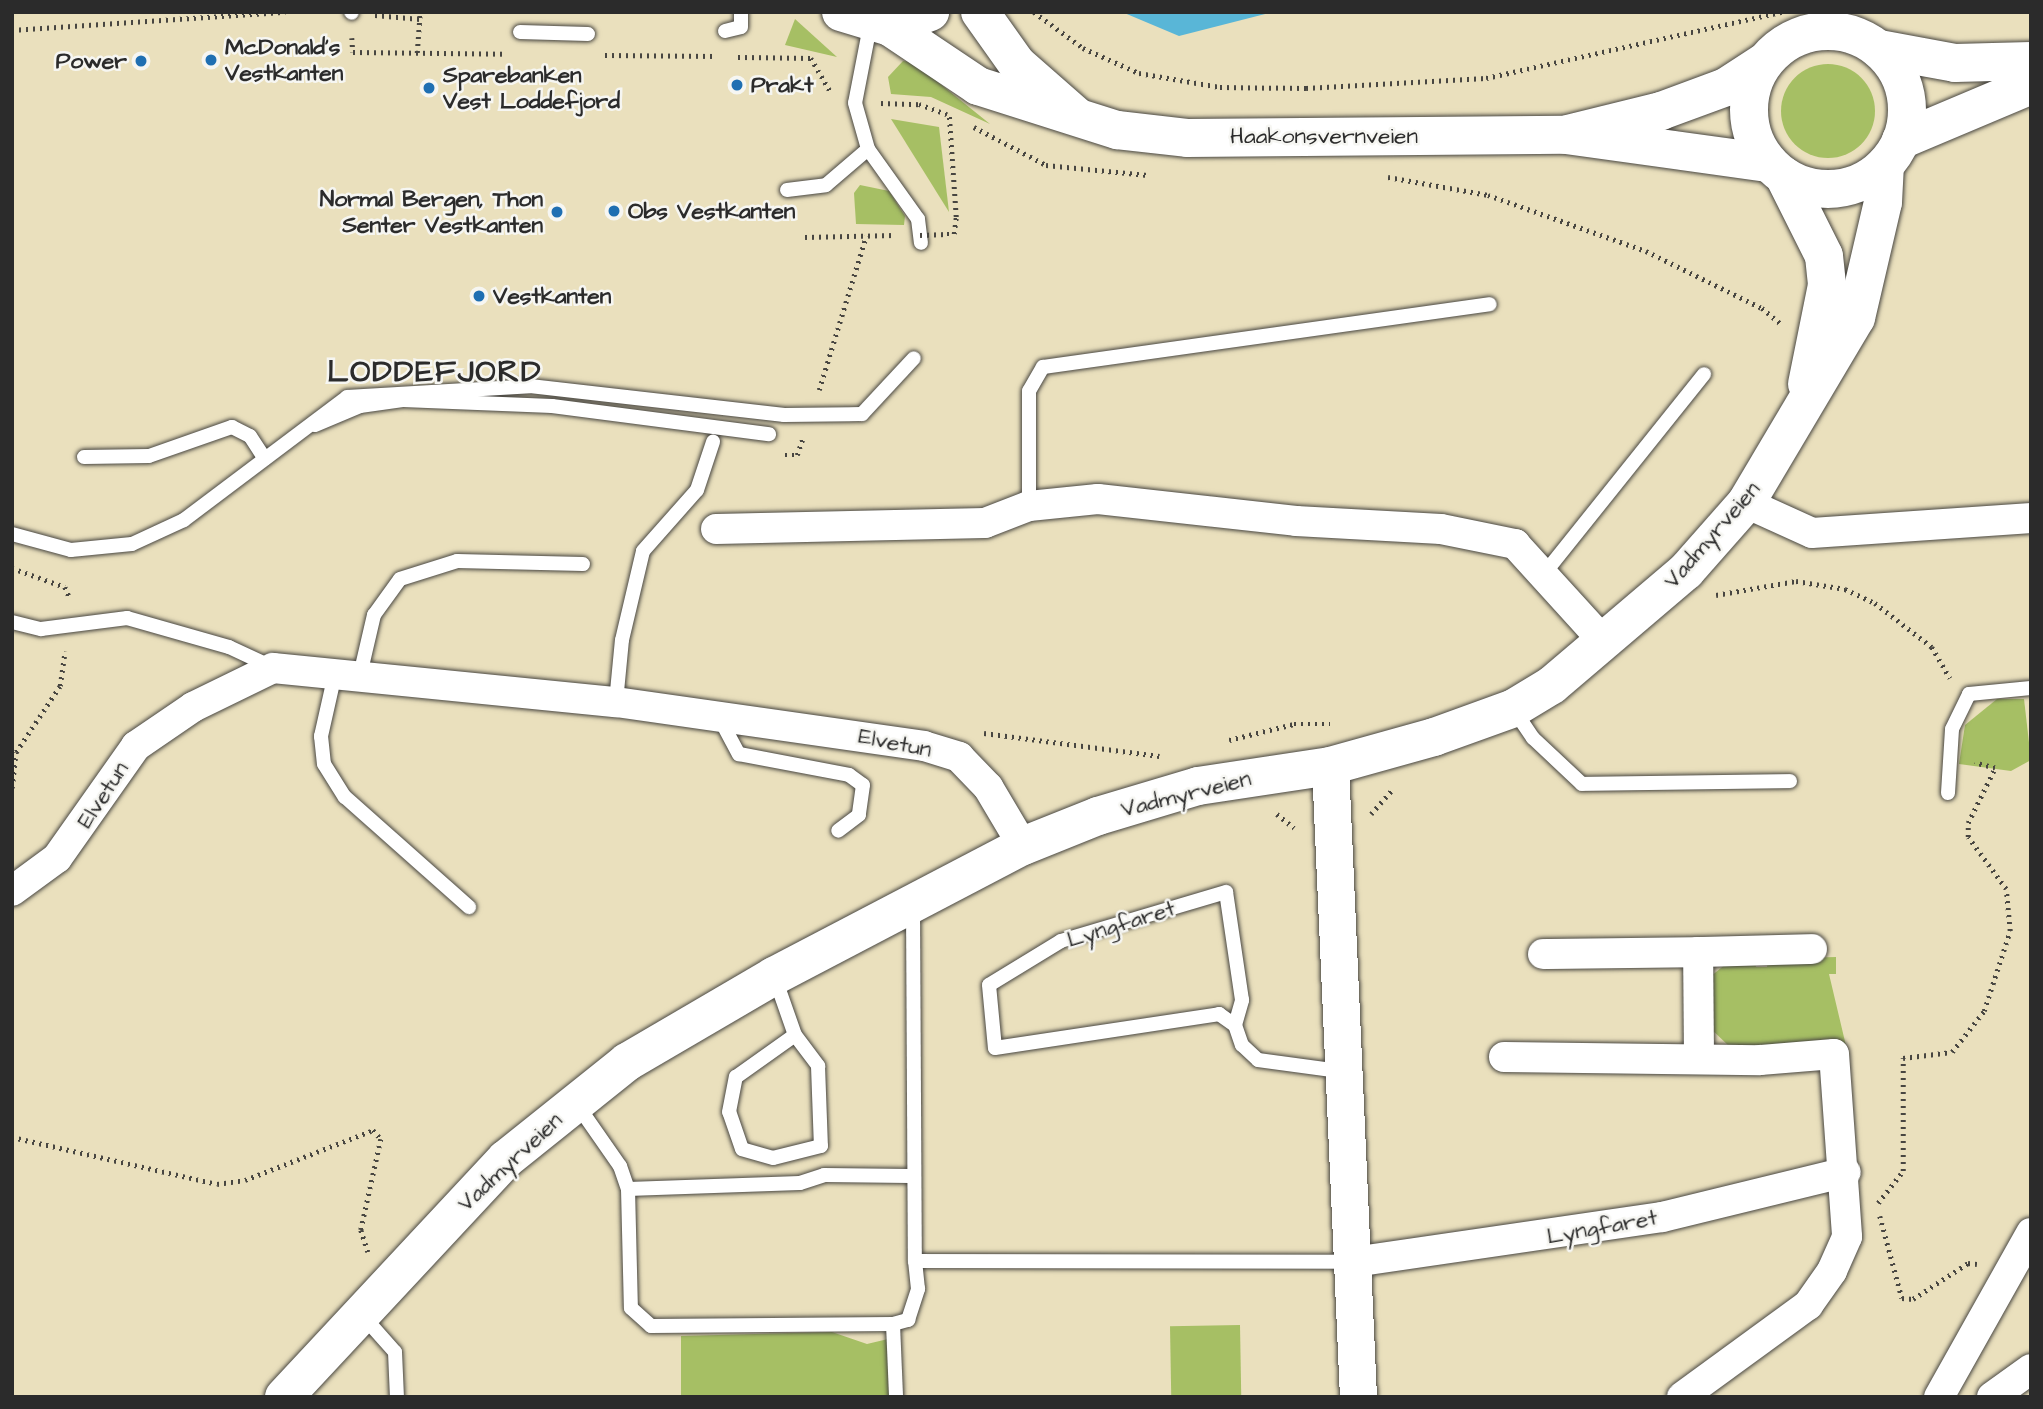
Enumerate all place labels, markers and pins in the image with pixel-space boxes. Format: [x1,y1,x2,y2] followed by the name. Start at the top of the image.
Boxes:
[225,33,343,87] place label: McDonald's Vestkanten
[56,47,127,75] place label: Power
[203,52,219,68] marker: McDonald's Vestkanten
[133,53,149,69] marker: Power
[443,61,620,115] place label: Sparebanken Vest Loddefjord
[751,71,813,99] place label: Prakt
[729,77,745,93] marker: Prakt
[421,80,437,96] marker: Sparebanken Vest Loddefjord
[320,185,543,239] place label: Normal Bergen, Thon Senter Vestkanten
[628,197,795,225] place label: Obs Vestkanten
[606,203,622,219] marker: Obs Vestkanten
[549,204,565,220] marker: Normal Bergen, Thon Senter Vestkanten
[493,282,611,310] place label: Vestkanten
[471,288,487,304] marker: Vestkanten

